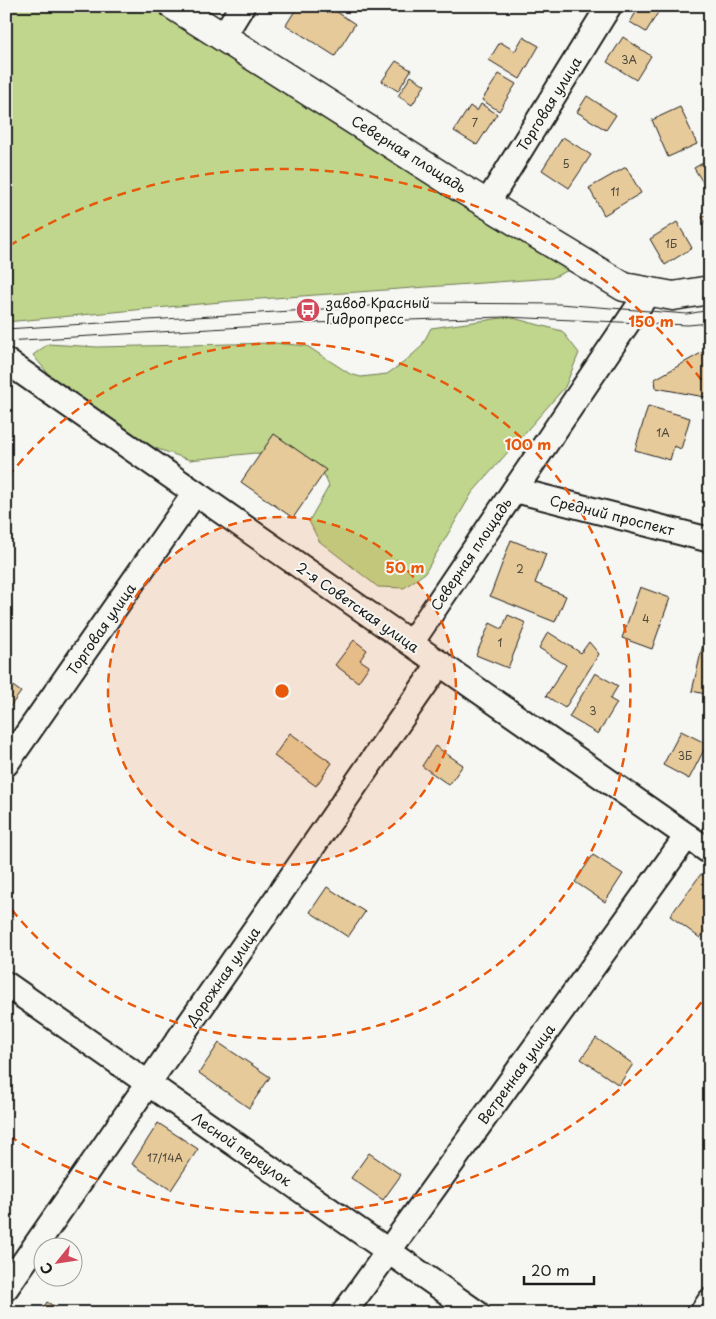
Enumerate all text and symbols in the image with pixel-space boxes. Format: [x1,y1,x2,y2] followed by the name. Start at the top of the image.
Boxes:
[621,51,637,68] house number: 3А
[511,52,587,155] street label: Торговая улица
[347,110,471,198] street label: Северная площадь
[472,114,478,131] house number: 7
[562,155,570,172] house number: 5
[610,183,620,200] house number: 11
[665,235,677,252] house number: 1Б
[325,292,430,329] place label: завод Красный Гидропресс
[295,297,321,323] bus stop icon: завод Красный Гидропресс
[628,309,674,332] text: 150 m
[656,424,670,441] house number: 1А
[505,432,551,455] text: 100 m
[547,489,677,541] street label: Средний проспект
[425,493,517,615] street label: Северная площадь
[386,555,424,578] text: 50 m
[292,557,424,658] street label: 2-я Советская улица
[516,560,524,577] house number: 2
[61,579,141,679] street label: Торговая улица
[642,610,650,627] house number: 4
[498,634,503,651] house number: 1
[273,682,291,700] centre of rings
[589,702,597,719] house number: 3
[678,747,692,764] house number: 3Б
[180,922,265,1031] street label: Дорожная улица
[472,1019,560,1129] street label: Ветренная улица
[188,1107,296,1192] street label: Лесной переулок
[147,1149,184,1166] house number: 17/14А
[32,1236,82,1286] north arrow
[524,1254,594,1286] scale bar
[531,1258,570,1281] text: 20 m
[35,1259,58,1279] text: С

